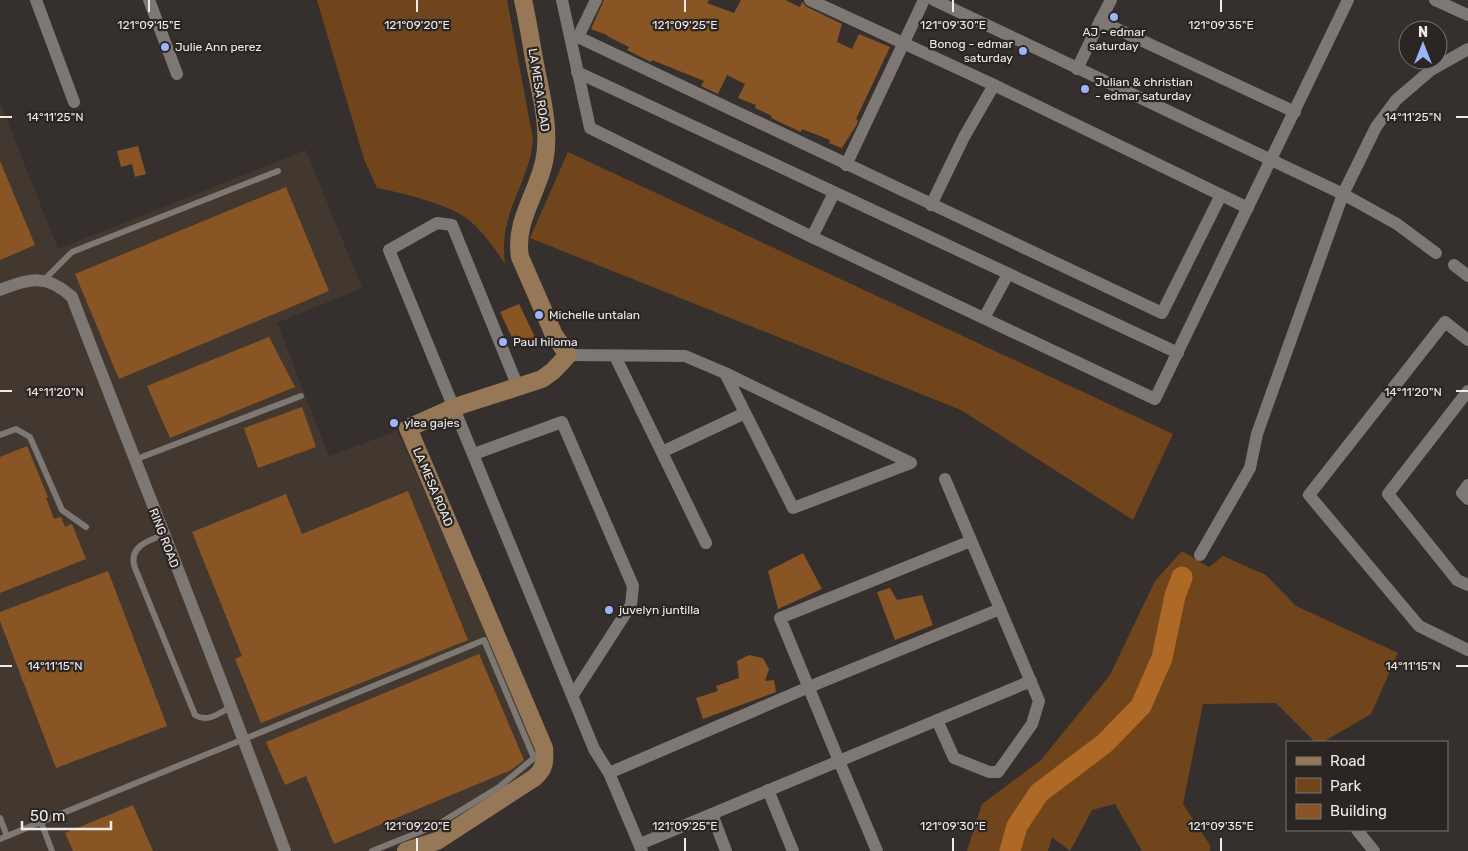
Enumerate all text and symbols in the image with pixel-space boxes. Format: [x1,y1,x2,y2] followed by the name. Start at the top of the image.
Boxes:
[1108,11,1120,23] marker: AJ - edmar saturday
[117,18,181,32] text: 121°09'15"E
[384,18,450,32] text: 121°09'20"E
[652,18,718,32] text: 121°09'25"E
[920,18,986,32] text: 121°09'30"E
[1188,18,1254,32] text: 121°09'35"E
[1398,20,1448,70] north arrow
[1418,24,1428,41] text: N
[1083,25,1146,53] place label: AJ - edmar saturday
[929,37,1013,65] place label: Bonog - edmar saturday
[175,40,262,54] place label: Julie Ann perez
[159,41,171,53] marker: Julie Ann perez
[1017,45,1029,57] marker: Bonog - edmar saturday
[525,47,553,133] street label: LA MESA ROAD
[1095,75,1193,103] place label: Julian & christian - edmar saturday
[1079,83,1091,95] marker: Julian & christian - edmar saturday
[26,110,84,124] text: 14°11'25"N
[1384,110,1442,124] text: 14°11'25"N
[549,308,640,322] place label: Michelle untalan
[533,309,545,321] marker: Michelle untalan
[513,335,578,349] place label: Paul hiloma
[497,336,509,348] marker: Paul hiloma
[26,385,84,399] text: 14°11'20"N
[1384,385,1442,399] text: 14°11'20"N
[404,416,460,430] place label: ylea gajes
[388,417,400,429] marker: ylea gajes
[410,445,456,529] street label: LA MESA ROAD
[146,506,182,570] street label: RING ROAD
[618,603,700,617] place label: juvelyn juntilla
[603,604,615,616] marker: juvelyn juntilla
[27,659,83,673] text: 14°11'15"N
[1385,659,1441,673] text: 14°11'15"N
[1286,741,1448,831] legend
[1330,752,1366,770] text: Road
[1330,777,1361,795] text: Park
[22,798,111,830] scale bar
[1330,802,1387,820] text: Building
[30,807,65,825] text: 50 m
[384,819,450,833] text: 121°09'20"E
[652,819,718,833] text: 121°09'25"E
[920,819,986,833] text: 121°09'30"E
[1188,819,1254,833] text: 121°09'35"E

